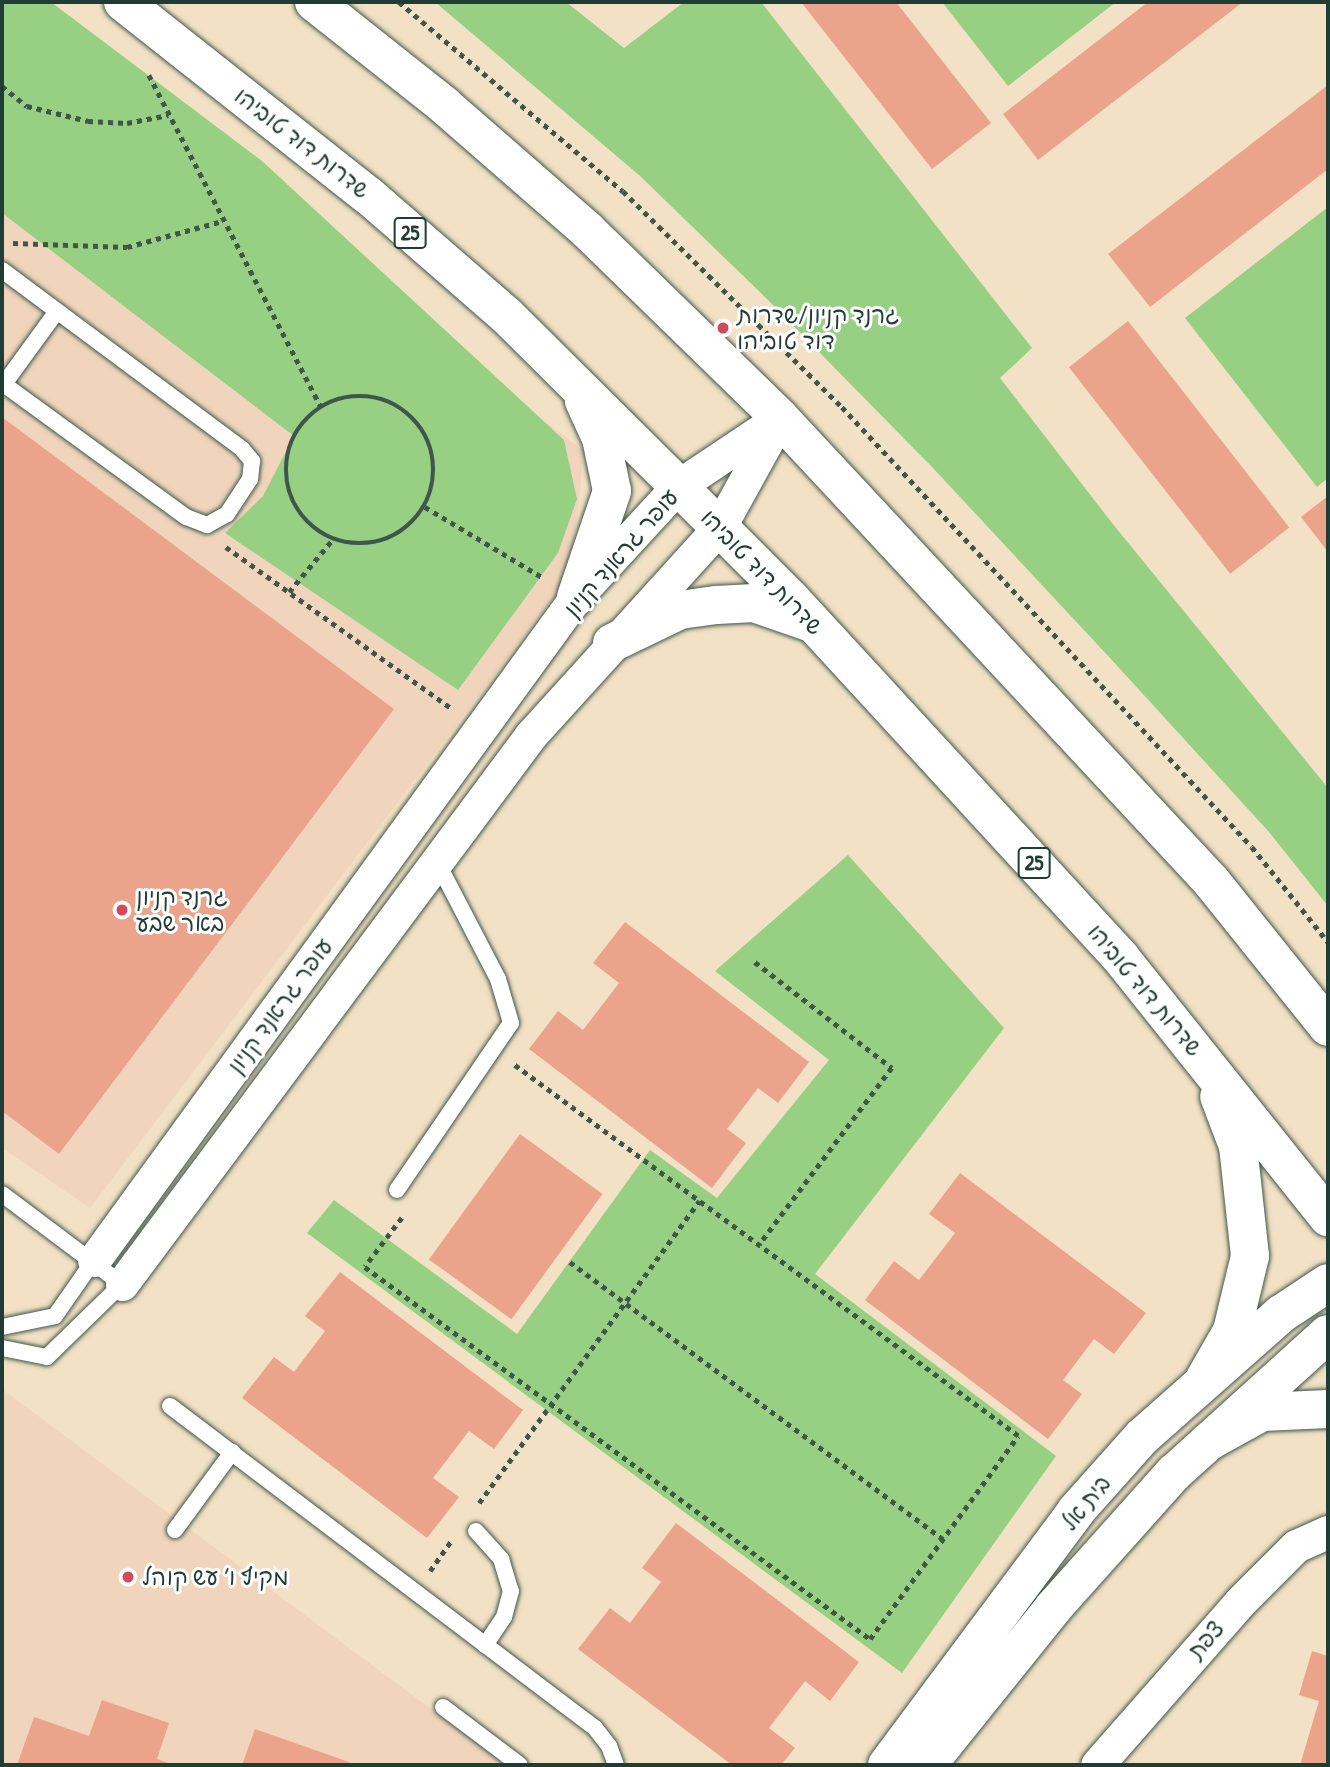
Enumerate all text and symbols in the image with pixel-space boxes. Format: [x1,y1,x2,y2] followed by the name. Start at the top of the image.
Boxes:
[229,82,375,204] street label: שדרות דוד טוביהו
[392,216,428,250] road number: 25
[737,301,899,355] place label: גרנד קניון/שדרות דוד טוביהו
[715,320,731,336] marker: גרנד קניון/שדרות דוד טוביהו
[558,483,684,623] street label: עופר גראנד קניון
[695,503,829,641] street label: שדרות דוד טוביהו
[1016,846,1052,880] road number: 25
[136,883,228,937] place label: גרנד קניון באר שבע
[114,902,130,918] marker: גרנד קניון באר שבע
[1082,918,1208,1062] street label: שדרות דוד טוביהו
[222,933,338,1079] street label: עופר גראנד קניון
[1056,1470,1116,1536] street label: בית אל
[142,1563,289,1591] place label: מקיף ו׳ עש קוהל
[120,1569,136,1585] marker: מקיף ו׳ עש קוהל
[1182,1615,1230,1665] street label: צפת

